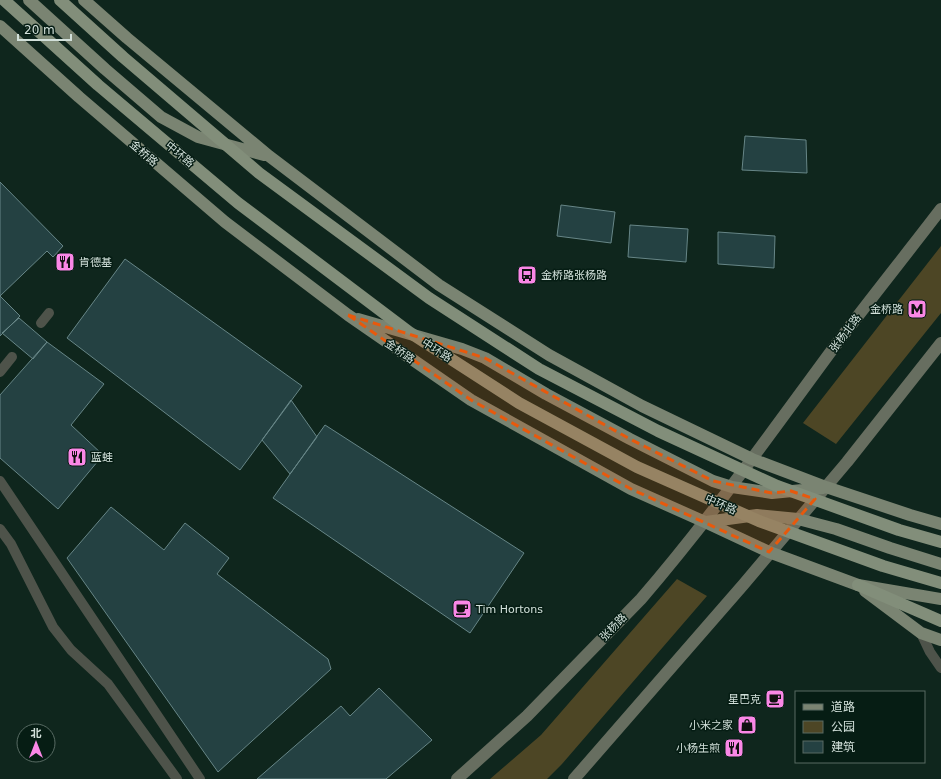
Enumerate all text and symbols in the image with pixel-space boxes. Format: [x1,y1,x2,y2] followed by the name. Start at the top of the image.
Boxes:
[18,16,71,42] scale bar
[24,23,55,37] text: 20 m
[127,138,160,169] street label: 金桥路
[163,139,196,170] street label: 中环路
[54,251,76,273] restaurant icon: 肯德基
[79,256,112,269] place label: 肯德基
[516,264,538,286] bus stop icon: 金桥路张杨路
[541,269,607,282] place label: 金桥路张杨路
[906,298,928,320] metro station icon: 金桥路
[870,303,903,316] place label: 金桥路
[827,312,864,355] street label: 张杨北路
[419,336,454,365] street label: 中环路
[382,337,417,366] street label: 金桥路
[66,446,88,468] restaurant icon: 蓝蛙
[91,451,113,464] place label: 蓝蛙
[703,492,739,517] street label: 中环路
[451,598,473,620] cafe icon: Tim Hortons
[475,603,543,616] place label: Tim Hortons
[597,611,629,644] street label: 张杨路
[764,688,786,710] cafe icon: 星巴克
[795,691,925,763] legend
[728,693,761,706] place label: 星巴克
[831,700,855,714] text: 道路
[736,714,758,736] shop icon: 小米之家
[689,719,733,732] place label: 小米之家
[831,720,855,734] text: 公园
[16,723,56,763] north arrow
[31,727,42,740] text: 北
[723,737,745,759] restaurant icon: 小杨生煎
[831,740,855,754] text: 建筑
[676,742,720,755] place label: 小杨生煎

